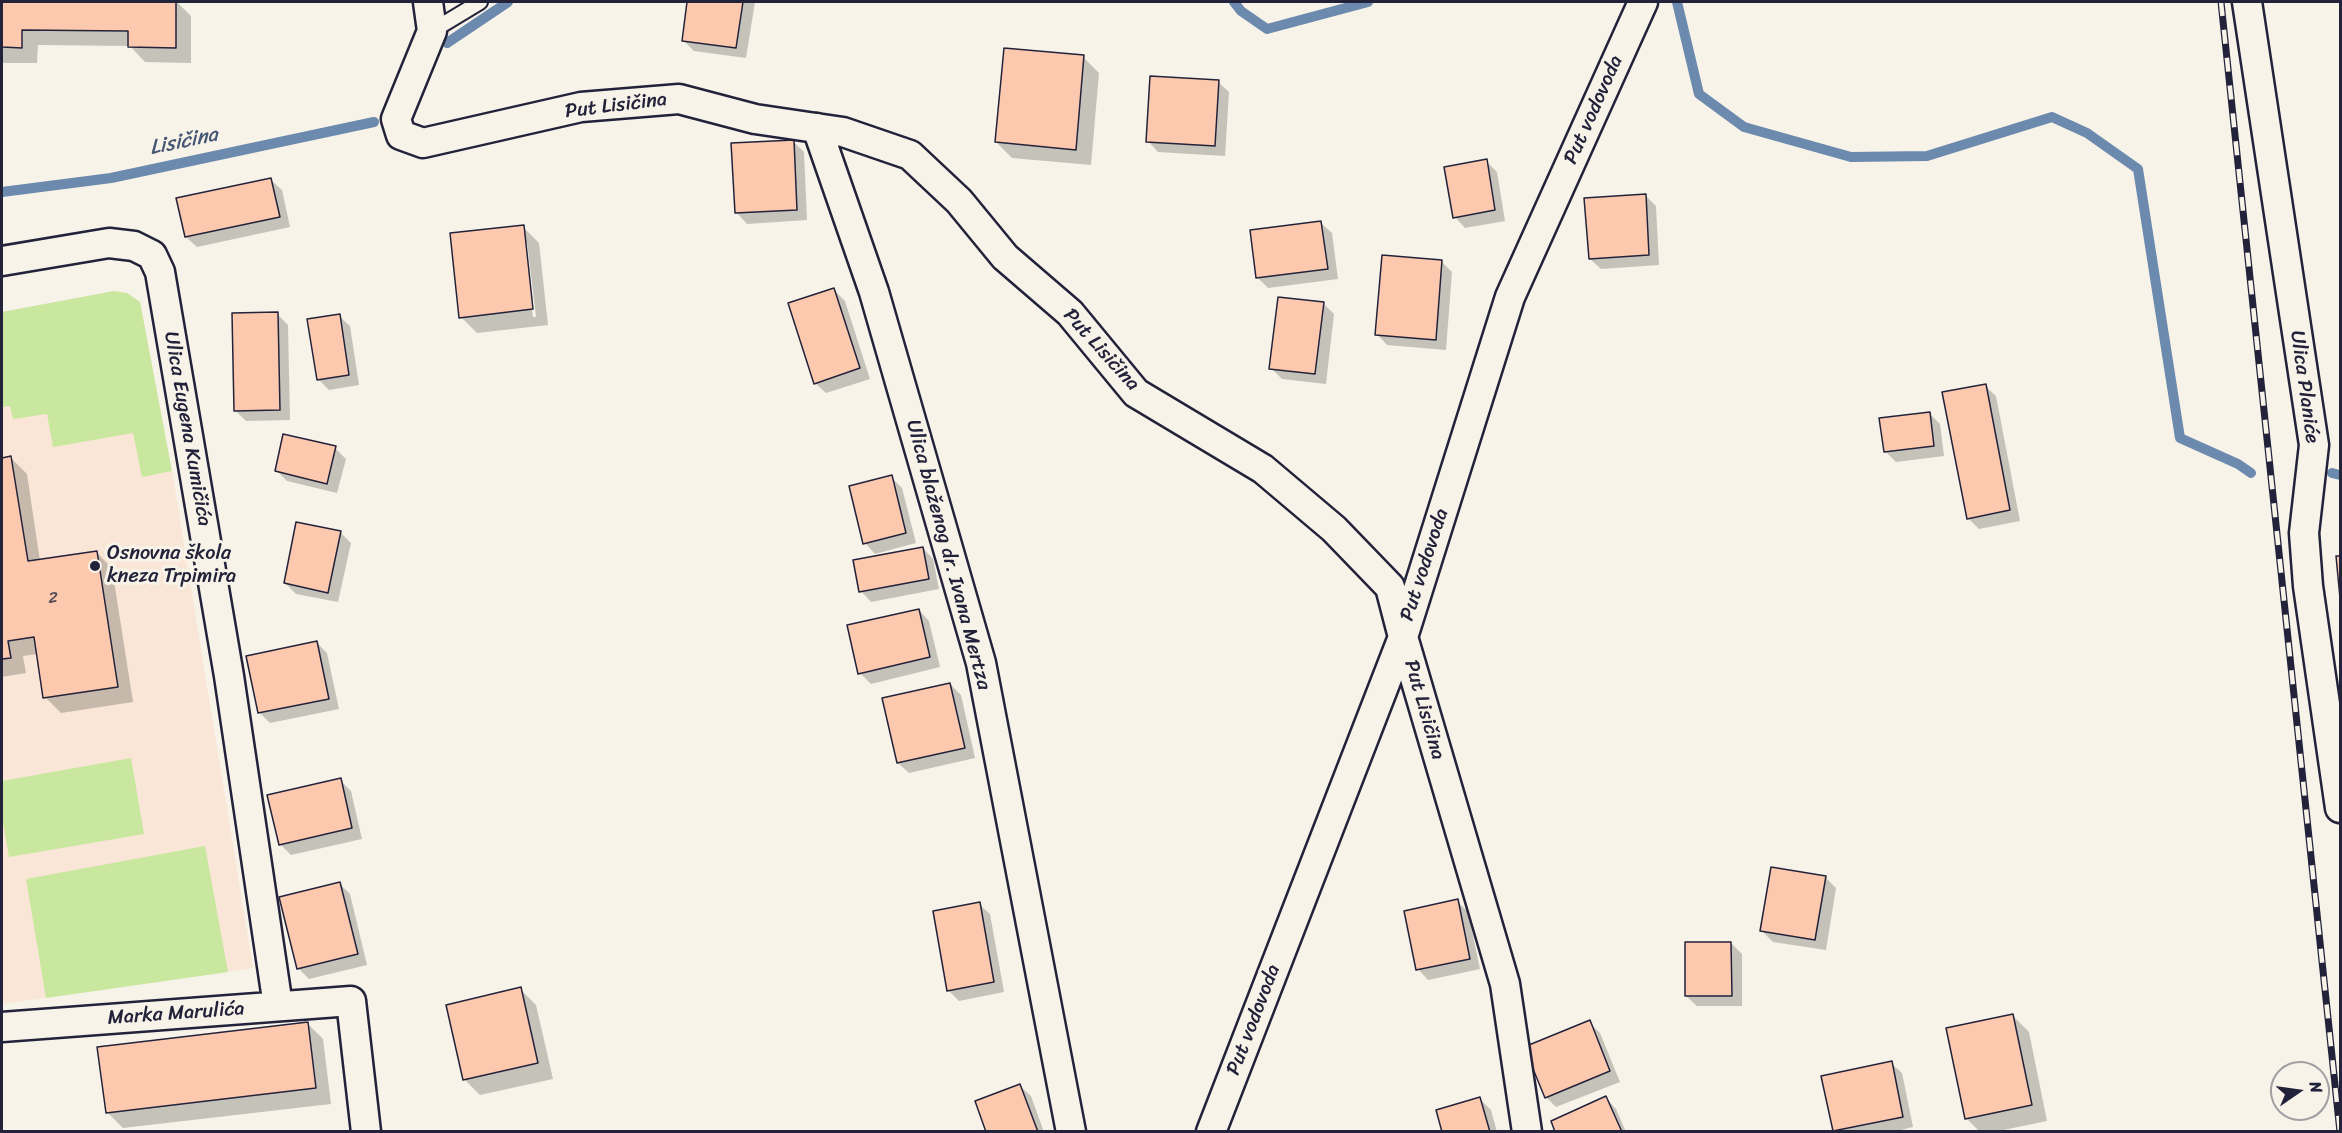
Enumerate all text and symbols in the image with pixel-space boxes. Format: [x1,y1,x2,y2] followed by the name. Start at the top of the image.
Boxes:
[1559,52,1629,168] street label: Put vodovoda
[564,88,668,124] street label: Put Lisičina
[148,122,220,162] water label: Lisičina
[1058,304,1144,396] street label: Put Lisičina
[2284,329,2324,445] street label: Ulica Planiće
[158,330,216,528] street label: Ulica Eugena Kumičića
[900,417,996,693] street label: Ulica blaženog dr. Ivana Mertza
[1396,506,1454,624] street label: Put vodovoda
[107,542,236,589] place label: Osnovna škola kneza Trpimira
[88,559,102,573] marker: Osnovna škola kneza Trpimira
[48,589,58,609] house number: 2
[1398,657,1450,763] street label: Put Lisičina
[1222,961,1286,1079] street label: Put vodovoda
[107,997,245,1031] street label: Marka Marulića
[2270,1061,2330,1121] north arrow
[2301,1079,2331,1096] text: N

